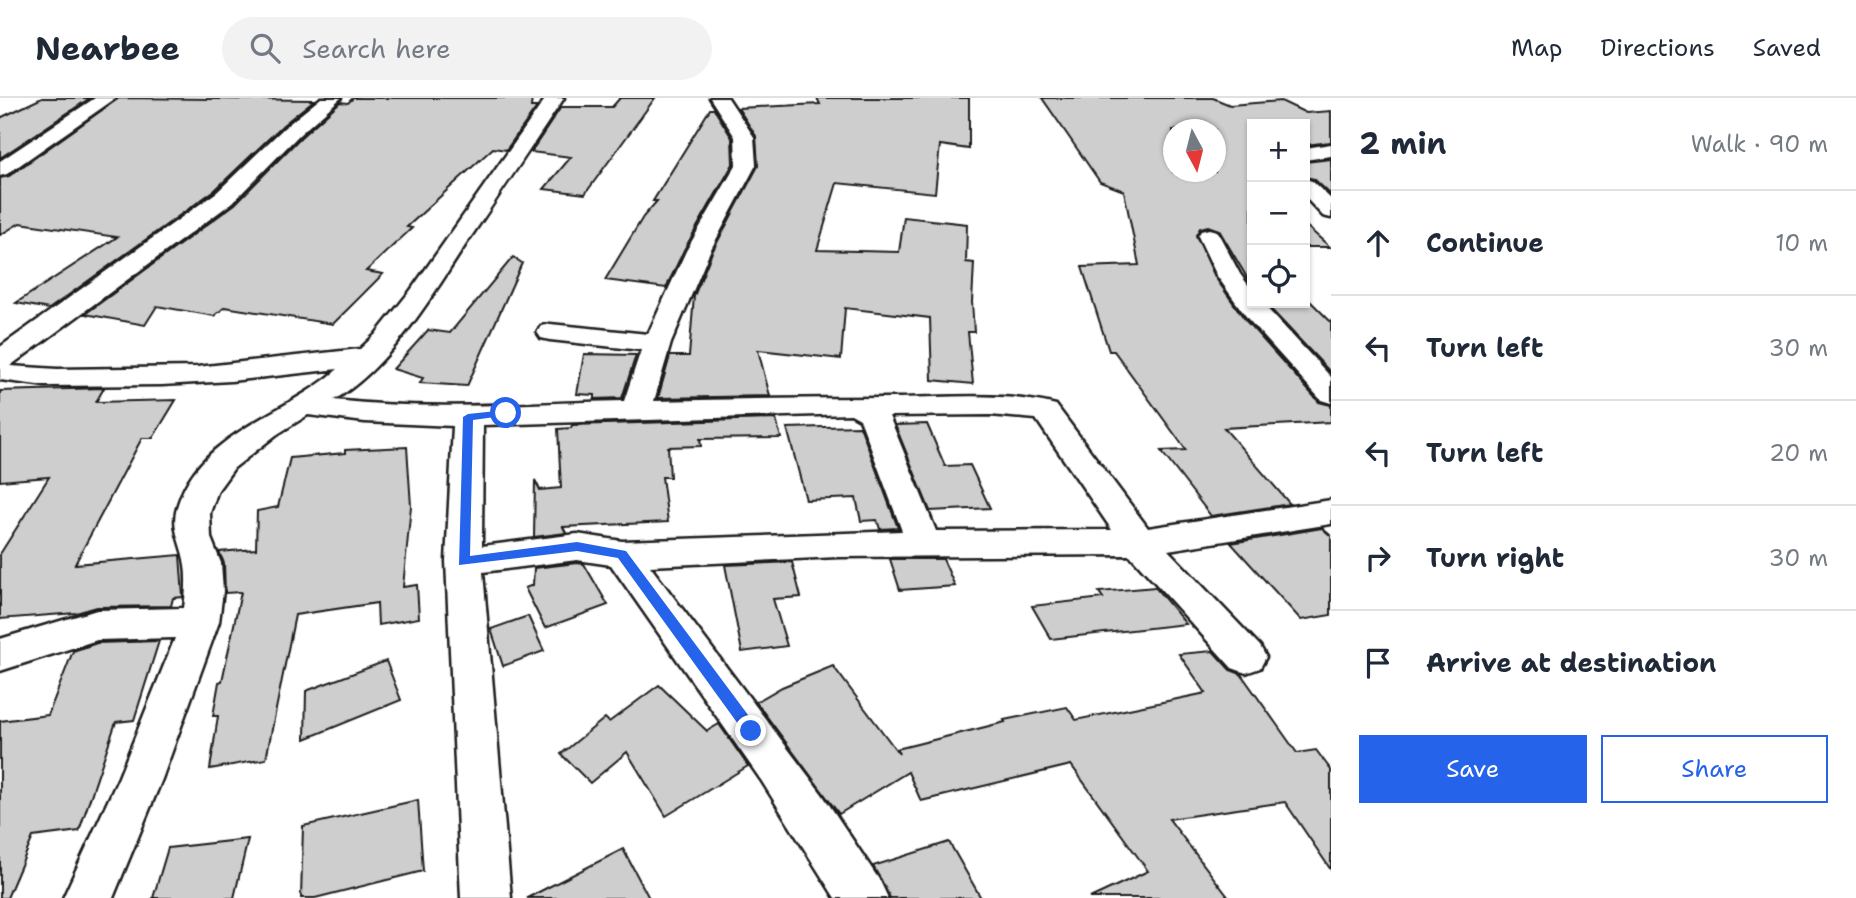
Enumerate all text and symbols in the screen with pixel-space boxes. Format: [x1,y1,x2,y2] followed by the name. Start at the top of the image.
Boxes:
[222,17,712,80] search box
[35,26,180,71] text: Nearbee
[246,29,284,67] icon: search
[302,31,451,66] text: Search here
[1511,32,1562,64] text: Map
[1600,32,1715,64] text: Directions
[1753,32,1821,64] text: Saved
[1163,119,1226,182] north arrow
[1247,119,1310,308] map controls
[1247,119,1310,182] button: +
[1359,123,1446,164] text: 2 min
[1691,129,1828,159] text: Walk · 90 m
[1247,182,1310,245] button: −
[1359,224,1397,262] icon: ahead
[1426,225,1544,260] text: Continue
[1775,228,1828,258] text: 10 m
[1247,245,1310,308] button: locate
[1359,329,1397,367] icon: left
[1426,330,1543,365] text: Turn left
[1769,333,1828,363] text: 30 m
[490,397,521,428] route start
[1359,434,1397,472] icon: left
[1426,435,1543,470] text: Turn left
[1769,438,1828,468] text: 20 m
[1359,539,1397,577] icon: right
[1426,540,1564,575] text: Turn right
[1769,543,1828,573] text: 30 m
[1359,644,1397,682] icon: arrive
[1426,645,1716,680] text: Arrive at destination
[735,715,766,746] route end
[1359,735,1587,803] button: Save
[1601,735,1828,803] button: Share

